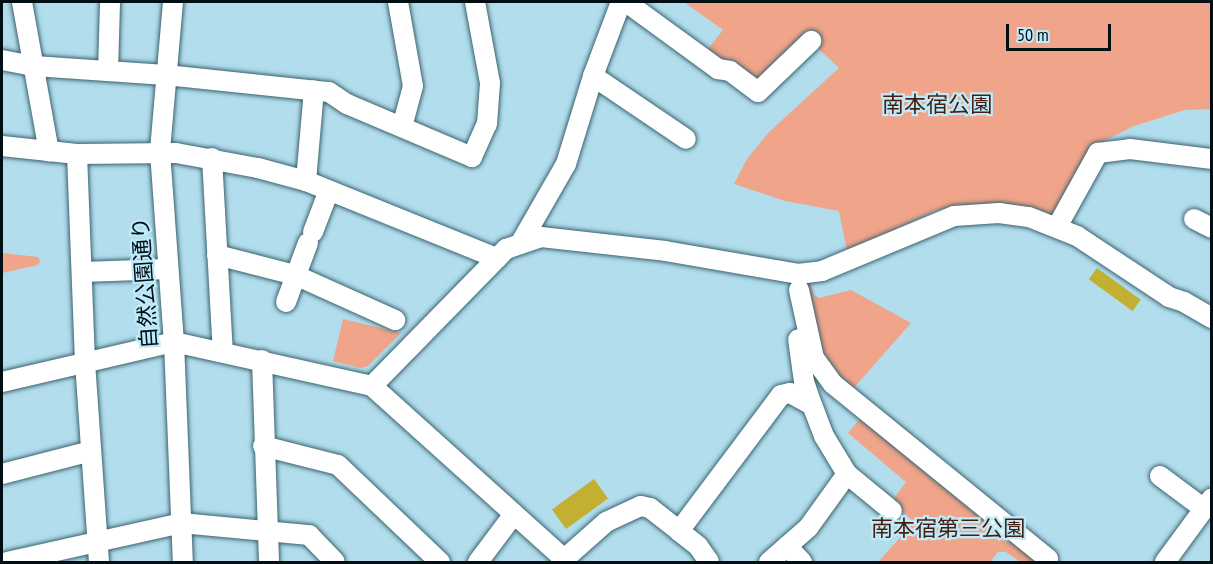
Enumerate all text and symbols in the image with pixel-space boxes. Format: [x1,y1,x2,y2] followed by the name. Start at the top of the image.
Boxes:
[1009,12,1114,50] scale bar
[1017,23,1049,46] text: 50 m
[882,92,992,118] park label: 南本宿公園
[127,216,163,350] street label: 自然公園通り
[871,516,1025,542] park label: 南本宿第三公園

